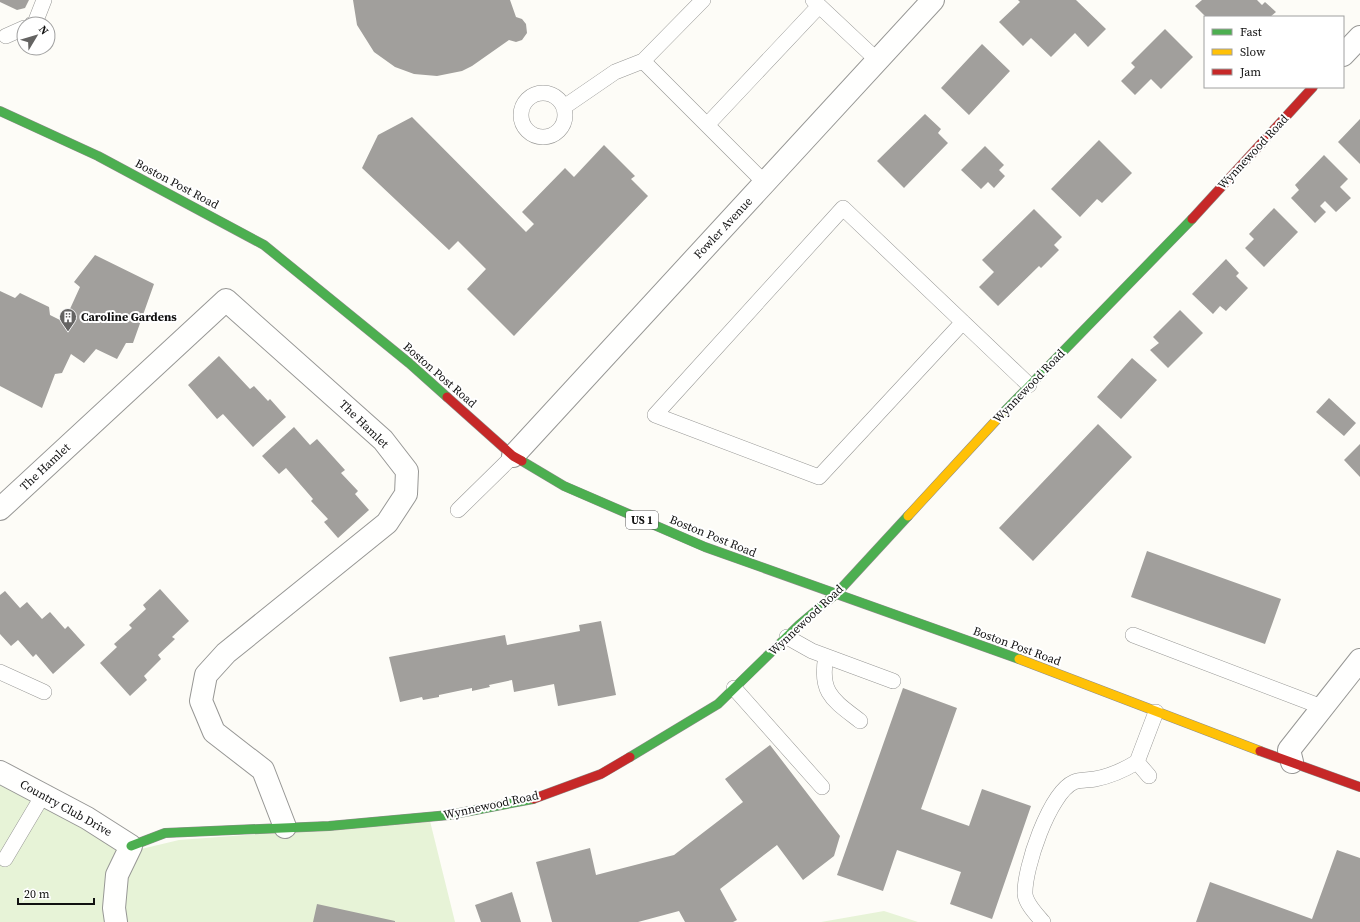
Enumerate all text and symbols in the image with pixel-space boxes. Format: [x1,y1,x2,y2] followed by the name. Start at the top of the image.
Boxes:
[16,16,56,56] north arrow
[1204,16,1344,88] legend
[35,22,52,38] text: N
[1240,24,1262,40] text: Fast
[1240,44,1266,60] text: Slow
[1239,64,1261,80] text: Jam
[1214,111,1292,193] street label: Wynnewood Road
[132,155,222,213] street label: Boston Post Road
[690,194,756,262] street label: Fowler Avenue
[58,307,78,332] building icon: Caroline Gardens
[81,309,177,325] place label: Caroline Gardens
[400,339,480,411] street label: Boston Post Road
[990,346,1068,426] street label: Wynnewood Road
[336,396,392,452] street label: The Hamlet
[16,440,74,494] street label: The Hamlet
[626,511,658,529] road number: US 1
[667,511,759,561] street label: Boston Post Road
[765,581,847,659] street label: Wynnewood Road
[971,623,1063,669] street label: Boston Post Road
[17,776,115,840] street label: Country Club Drive
[442,787,540,823] street label: Wynnewood Road
[18,880,94,906] scale bar
[24,886,50,902] text: 20 m

